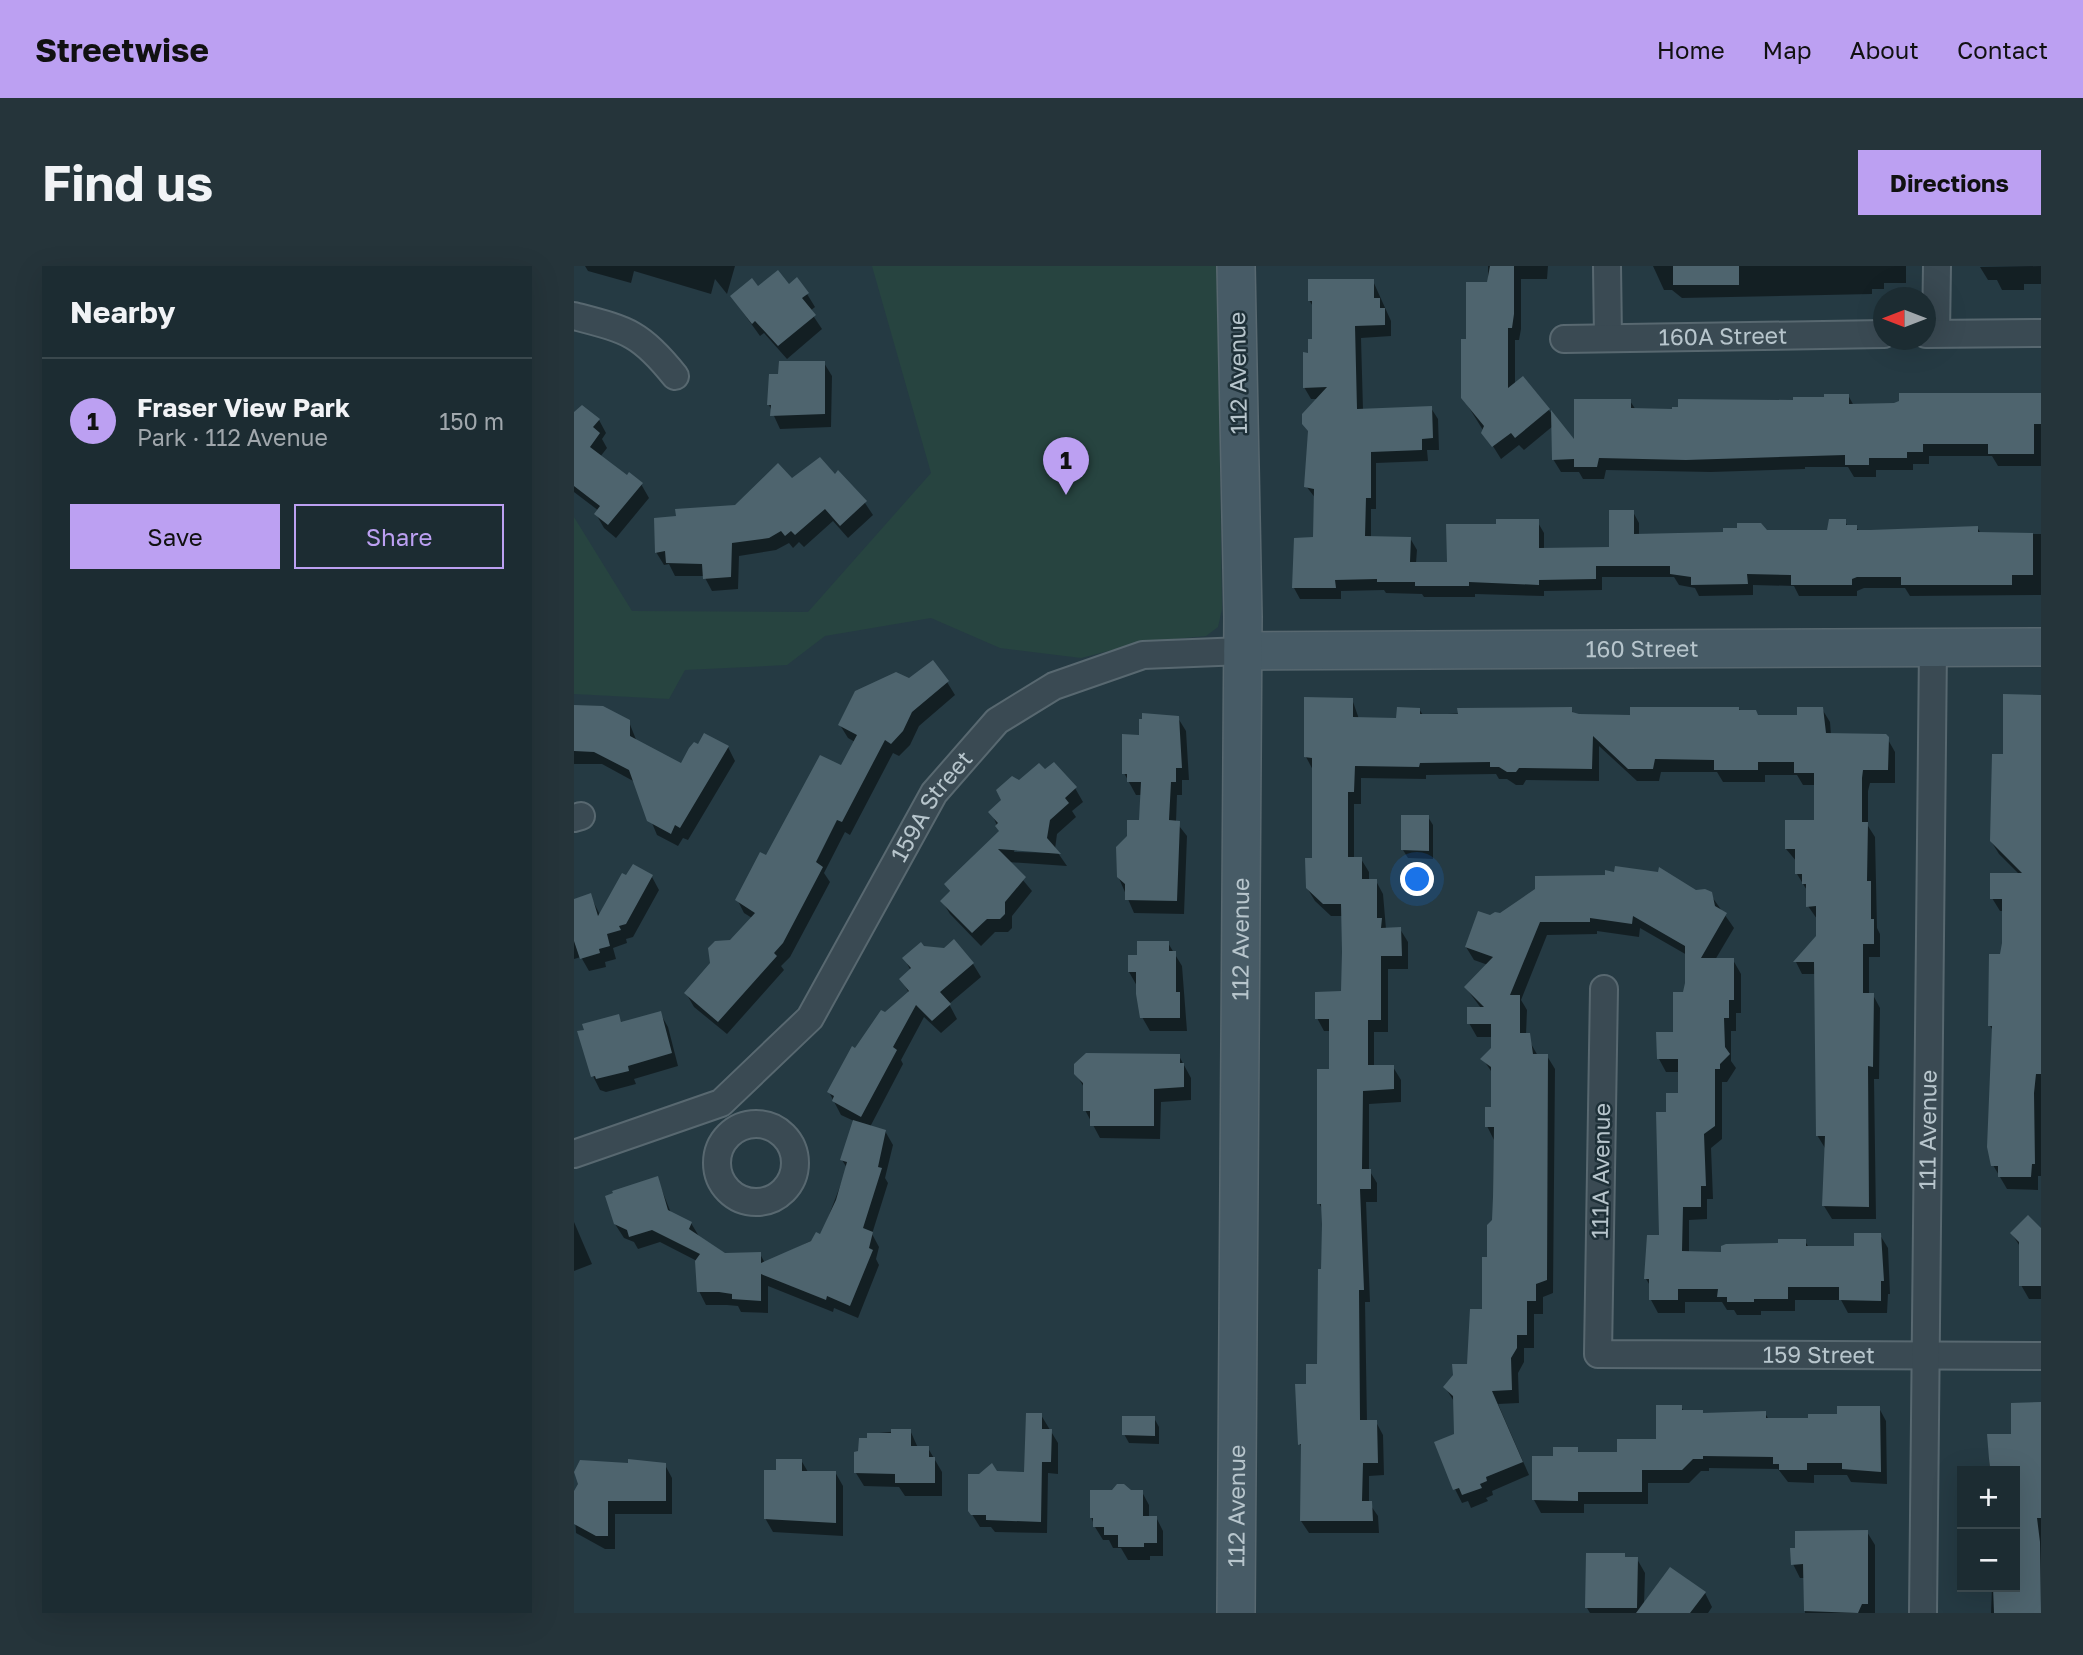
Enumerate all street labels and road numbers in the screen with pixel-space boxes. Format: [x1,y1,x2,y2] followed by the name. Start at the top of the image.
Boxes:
[1222,311,1252,435] street label: 112 Avenue
[1658,321,1787,351] street label: 160A Street
[1585,634,1699,662] street label: 160 Street
[884,745,978,866] street label: 159A Street
[1225,878,1254,1000] street label: 112 Avenue
[1912,1070,1942,1190] street label: 111 Avenue
[1585,1103,1615,1239] street label: 111A Avenue
[1763,1340,1875,1368] street label: 159 Street
[1221,1445,1250,1567] street label: 112 Avenue

